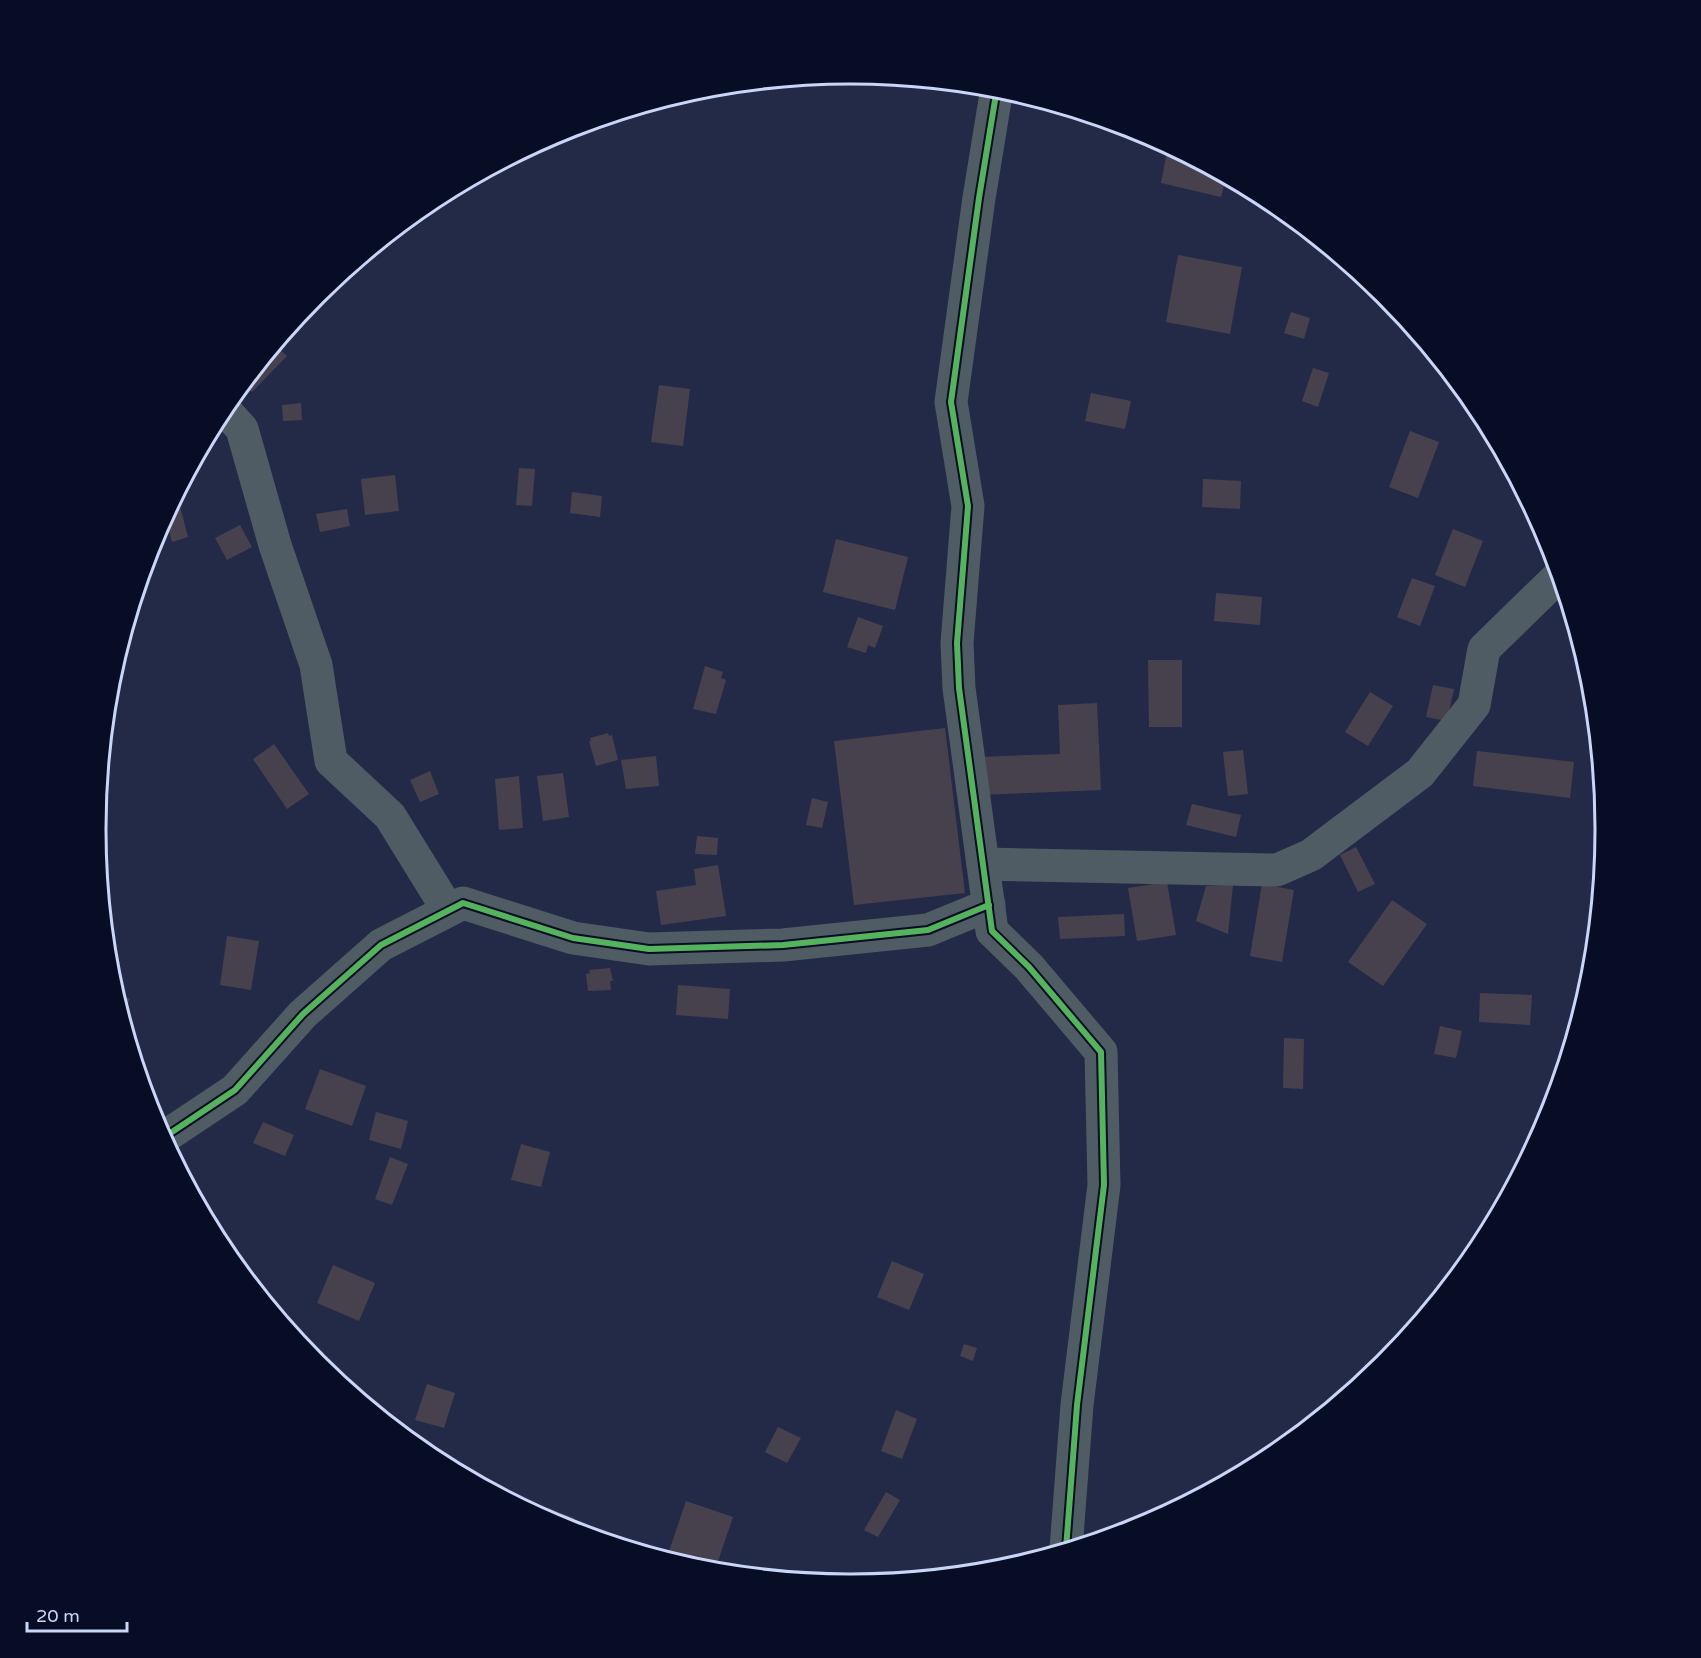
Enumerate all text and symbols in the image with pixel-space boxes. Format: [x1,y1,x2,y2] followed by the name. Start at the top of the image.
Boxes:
[27,1595,128,1633] scale bar
[36,1605,80,1627] text: 20 m

